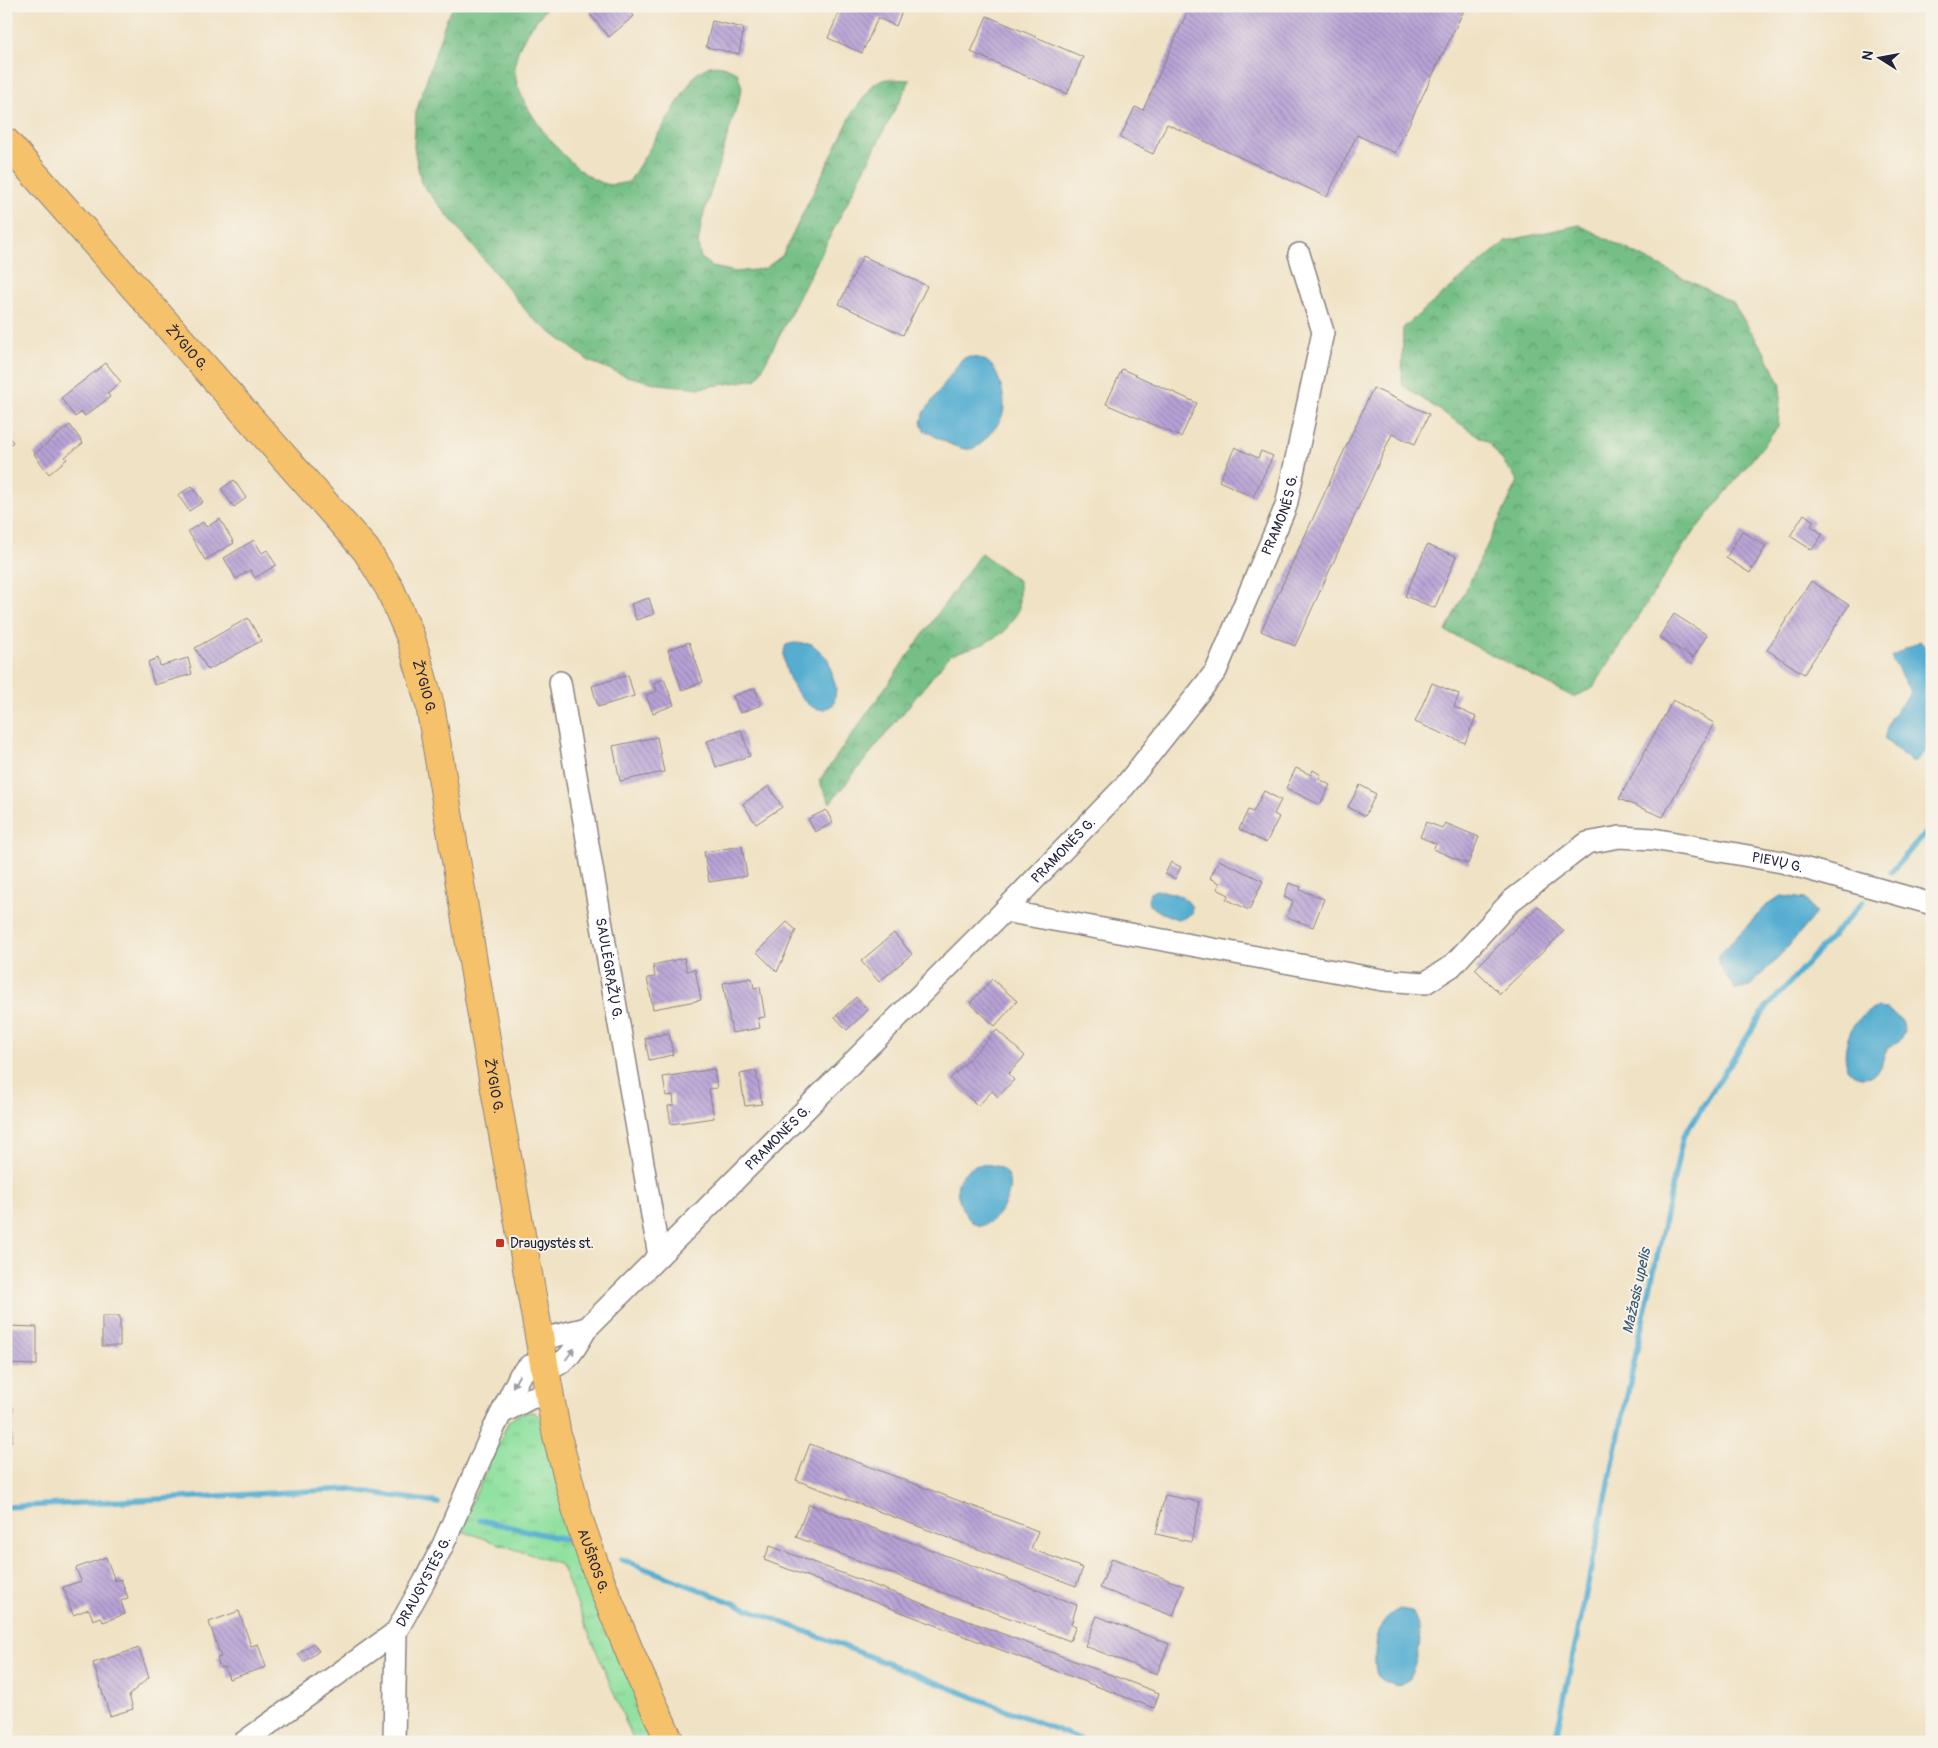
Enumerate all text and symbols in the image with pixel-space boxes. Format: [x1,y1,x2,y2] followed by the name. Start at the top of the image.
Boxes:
[1856,32,1906,82] north arrow
[1858,49,1877,62] text: N
[162,321,212,374] street label: ŽYGIO G.
[1258,473,1301,558] street label: PRAMONĖS G.
[409,658,440,715] street label: ŽYGIO G.
[1027,814,1099,886] street label: PRAMONĖS G.
[1751,848,1805,876] street label: PIEVŲ G.
[592,916,627,1021] street label: SAULĖGRĄŽŲ G.
[481,1057,508,1115] street label: ŽYGIO G.
[742,1101,814,1173] street label: PRAMONĖS G.
[510,1235,594,1252] place label: Draugystės st.
[494,1237,506,1249] marker: Draugystės st.
[1619,1244,1656,1335] water label: Mažasis upelis
[565,1347,575,1361] one-way arrow
[512,1375,521,1388] one-way arrow
[574,1526,613,1596] street label: AUŠROS G.
[392,1534,454,1630] street label: DRAUGYSTĖS G.

